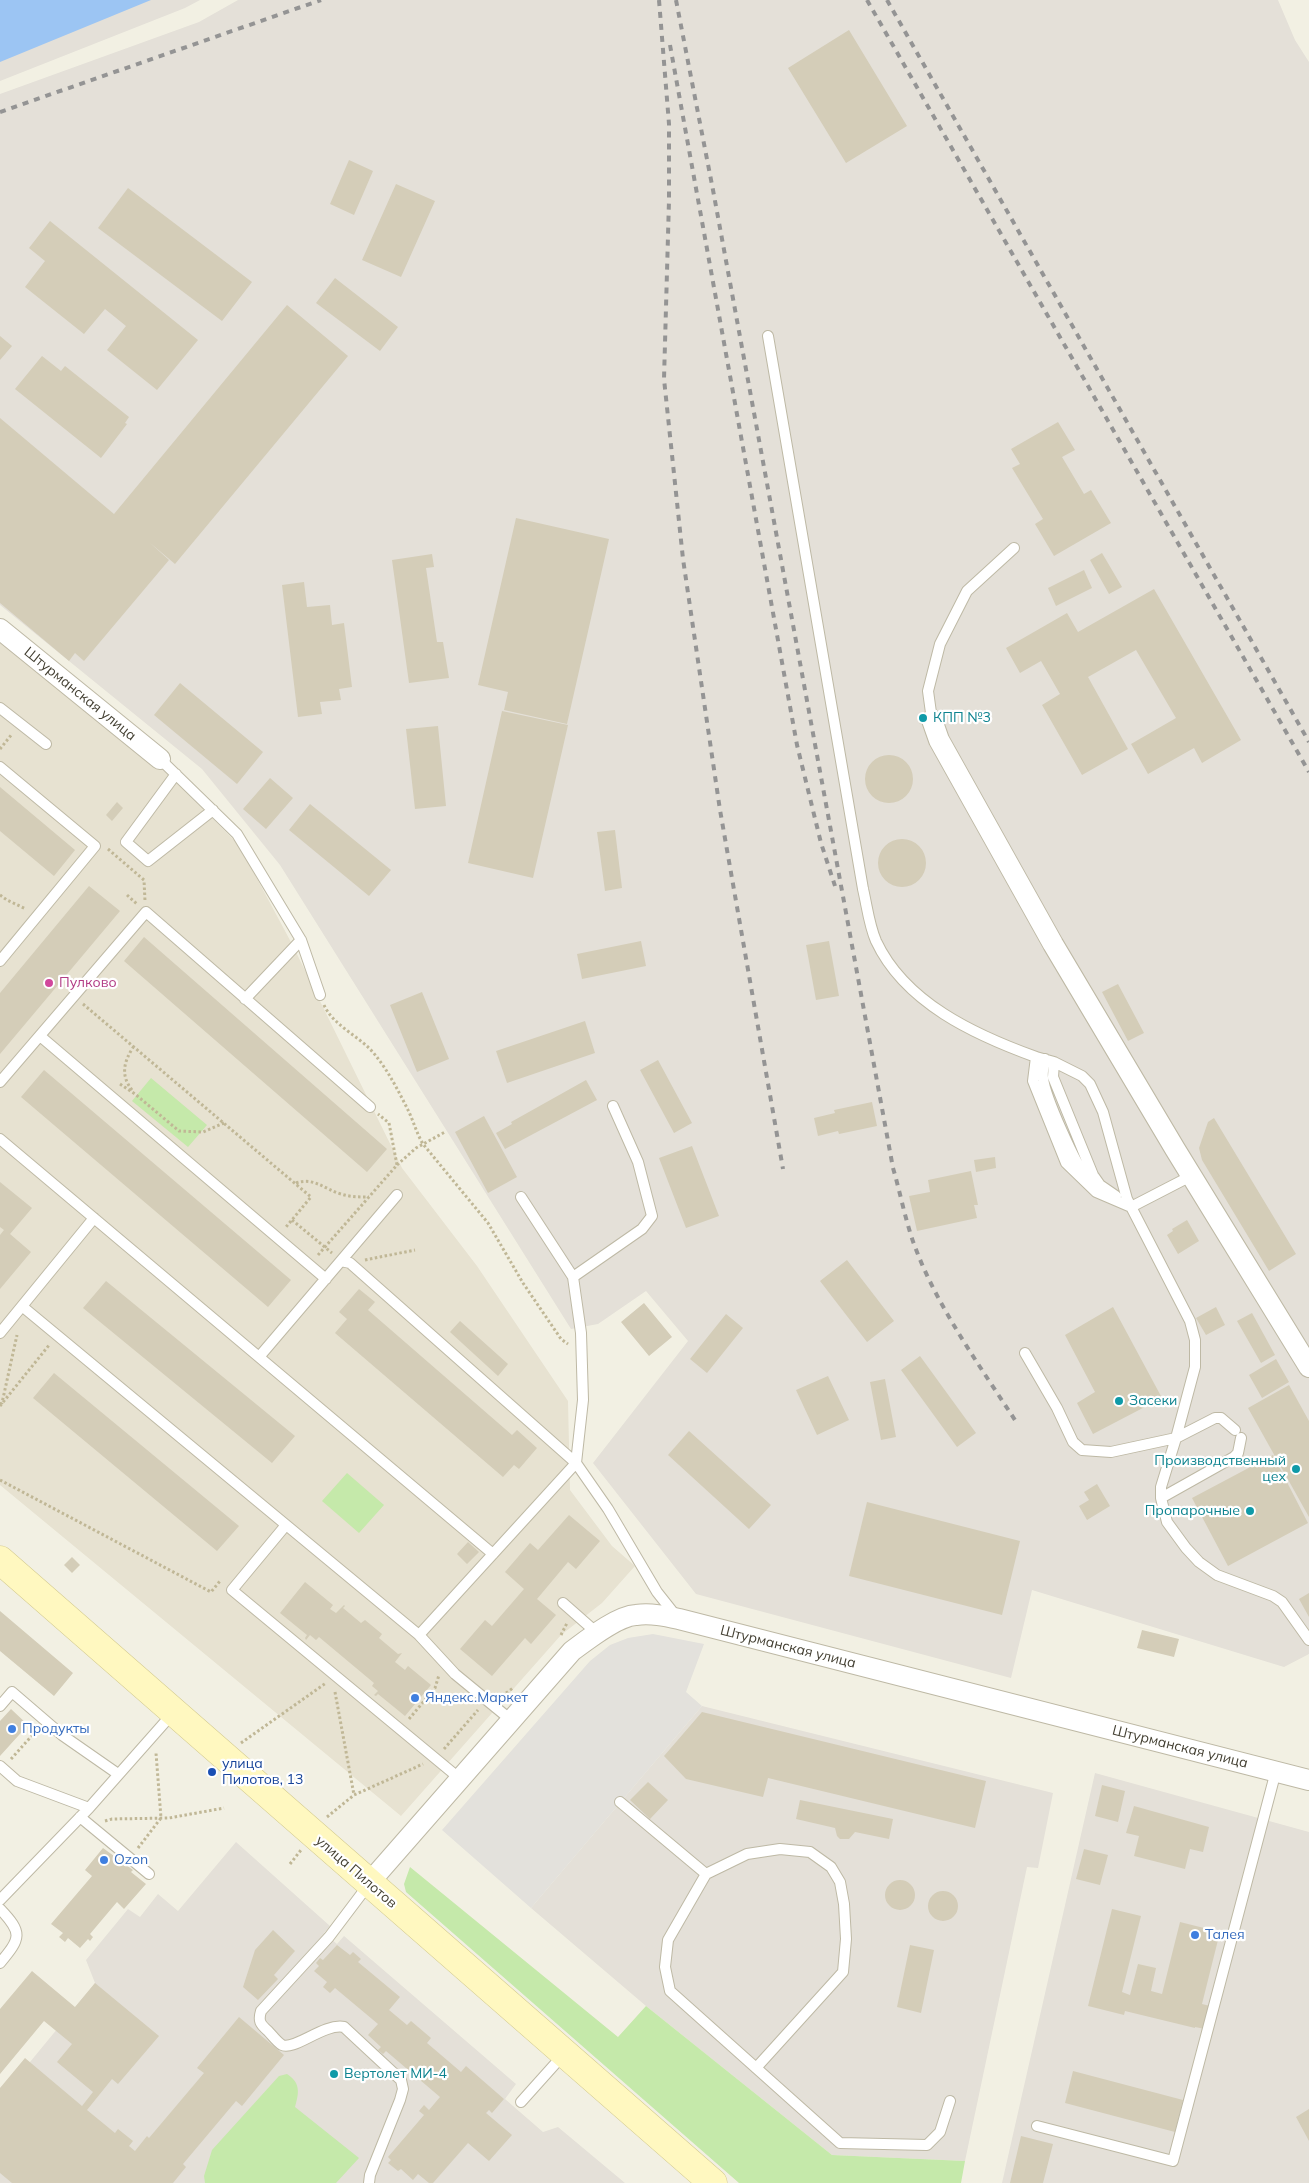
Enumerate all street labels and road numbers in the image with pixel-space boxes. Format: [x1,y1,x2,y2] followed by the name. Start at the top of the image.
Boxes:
[21,644,139,744] street label: Штурманская улица
[718,1622,858,1672] street label: Штурманская улица
[1110,1722,1250,1772] street label: Штурманская улица
[312,1832,400,1912] street label: улица Пилотов

